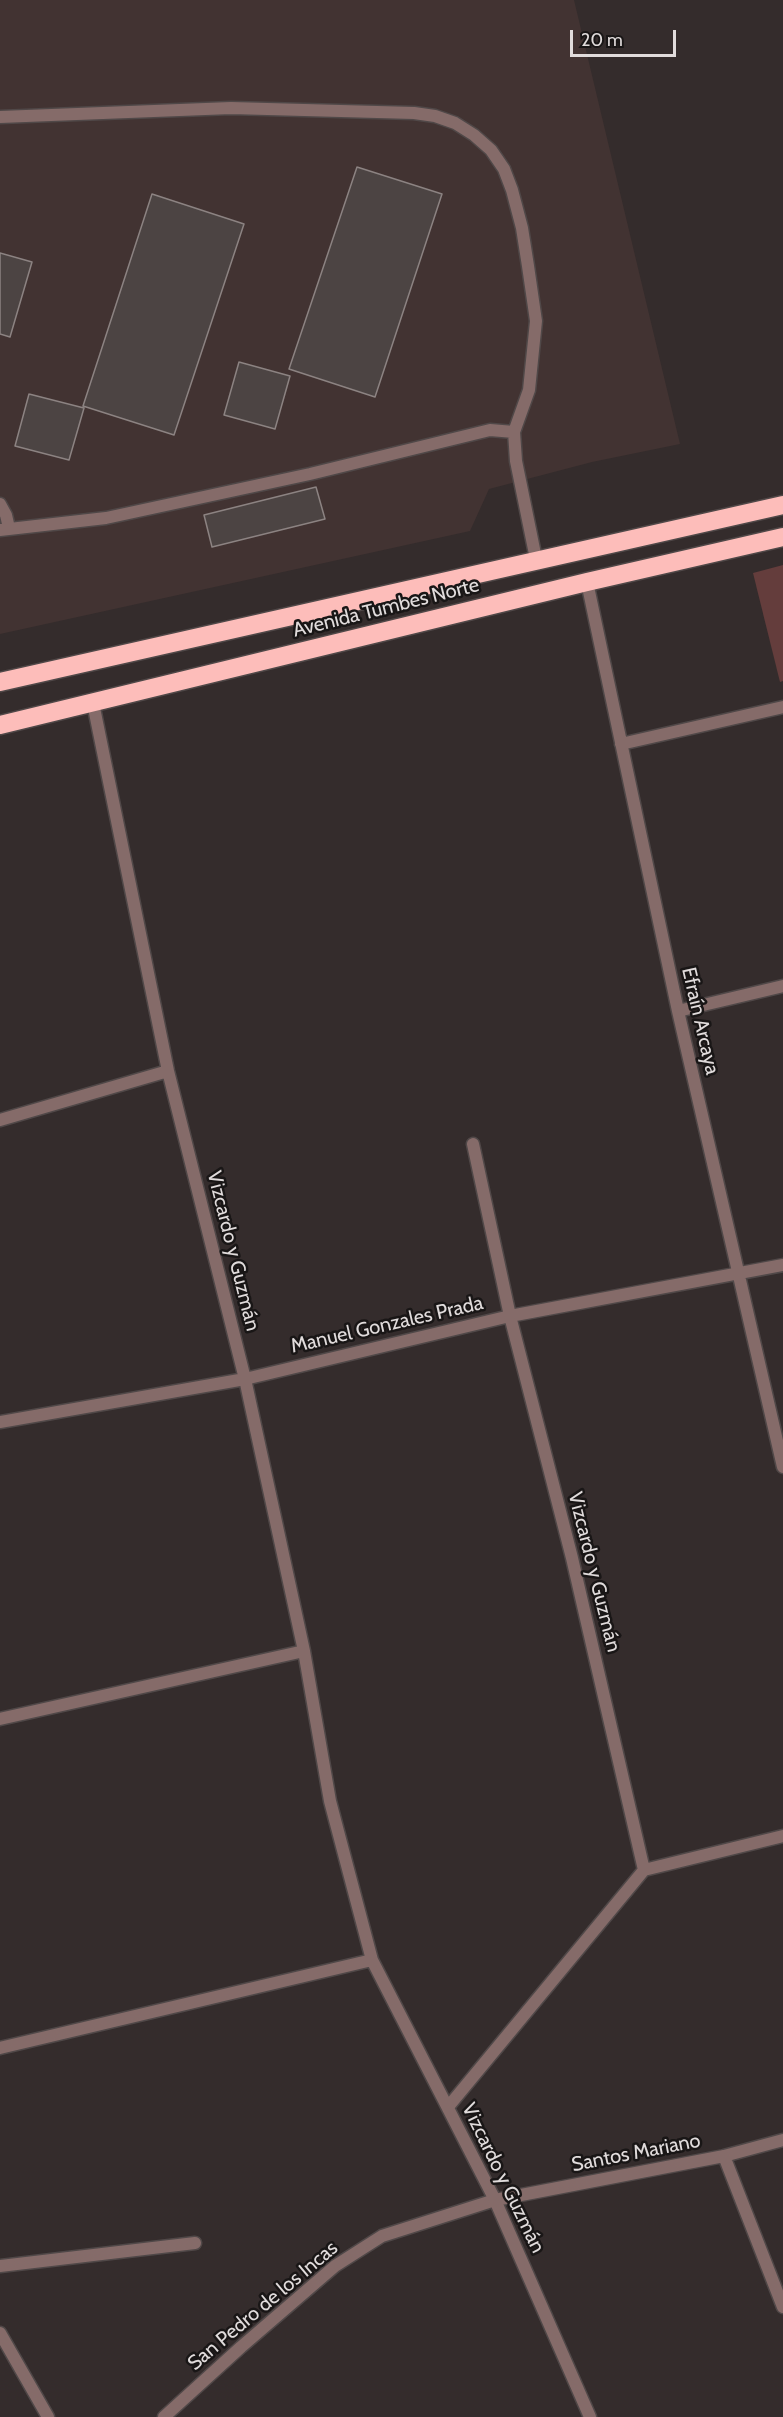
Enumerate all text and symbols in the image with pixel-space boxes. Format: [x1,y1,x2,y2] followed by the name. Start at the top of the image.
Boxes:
[573,18,680,56] scale bar
[581,29,623,51] text: 20 m
[290,573,482,643] street label: Avenida Tumbes Norte
[676,965,724,1077] street label: Efraín Arcaya
[202,1169,264,1333] street label: Vizcardo y Guzmán
[288,1291,486,1359] street label: Manuel Gonzales Prada
[563,1490,625,1654] street label: Vizcardo y Guzmán
[456,2099,550,2257] street label: Vizcardo y Guzmán
[570,2129,702,2177] street label: Santos Mariano
[183,2236,343,2376] street label: San Pedro de los Incas

